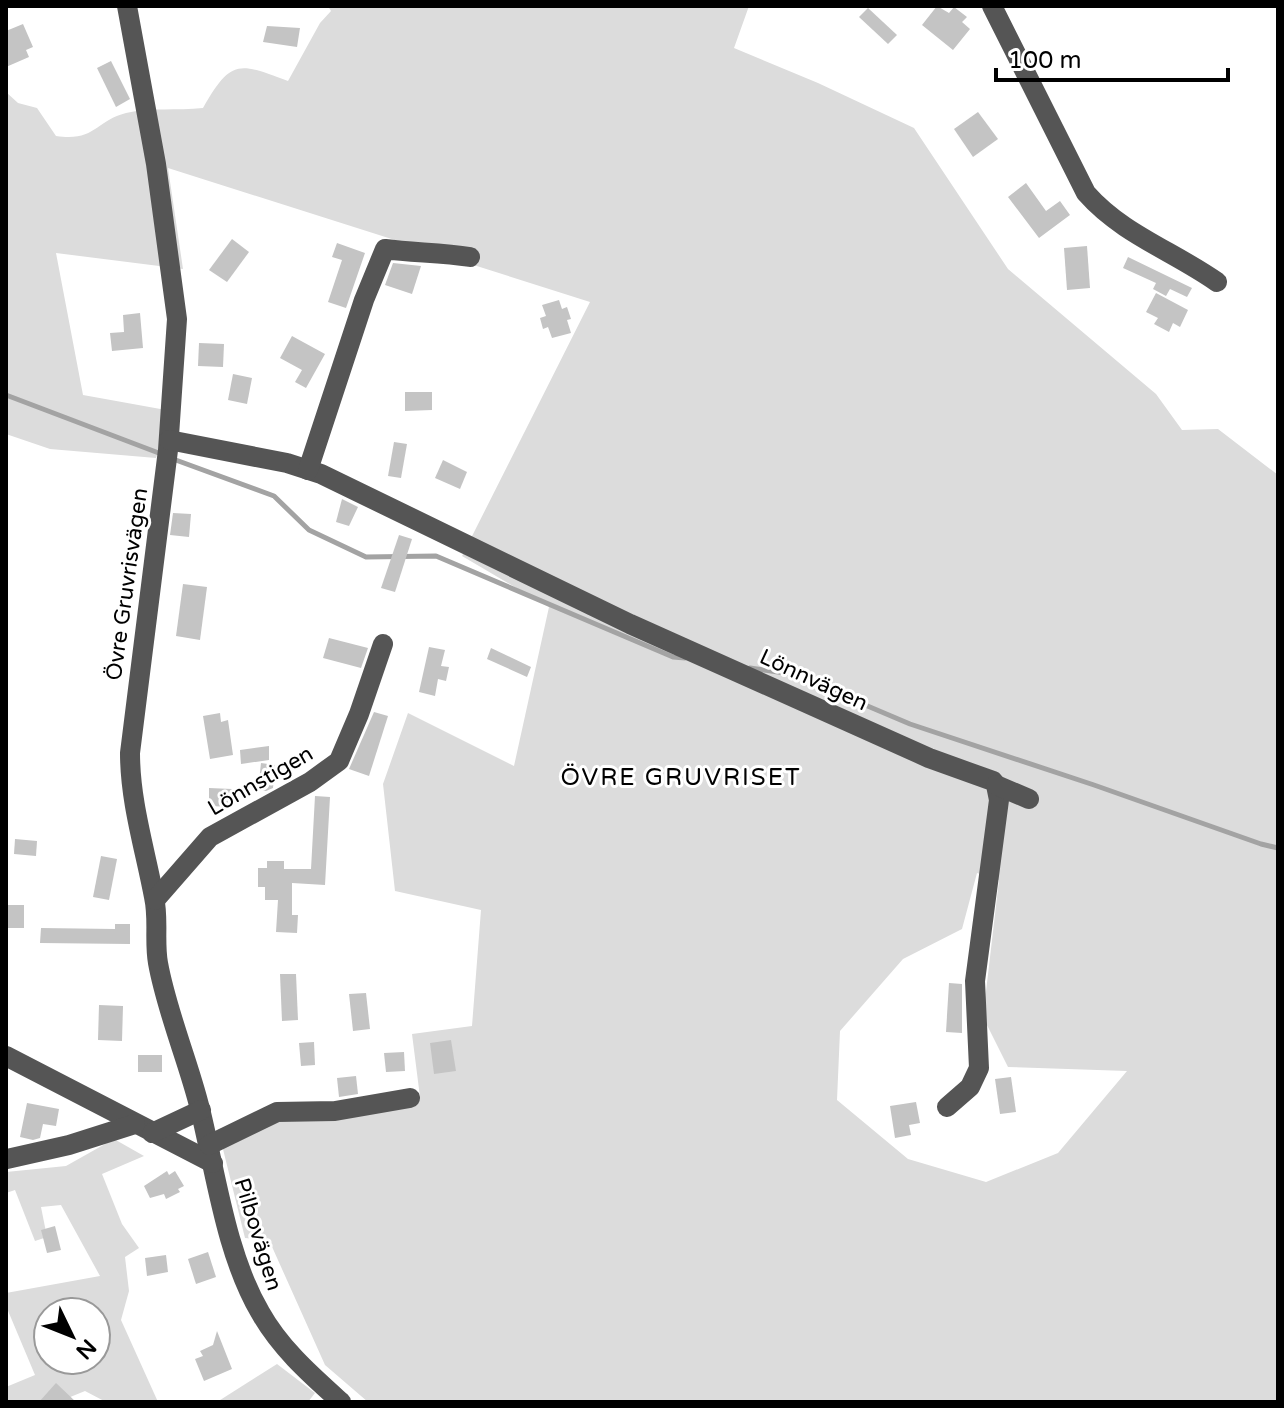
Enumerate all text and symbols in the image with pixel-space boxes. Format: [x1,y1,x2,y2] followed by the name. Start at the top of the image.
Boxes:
[996,32,1228,82] scale bar
[1008,46,1082,75] text: 100 m
[101,486,153,682] street label: Övre Gruvrisvägen
[755,644,872,716] street label: Lönnvägen
[203,740,318,821] street label: Lönnstigen
[560,763,802,792] district label: ÖVRE GRUVRISET
[229,1175,287,1294] street label: Pilbovägen
[32,1296,112,1376] north arrow
[70,1334,101,1364] text: N

